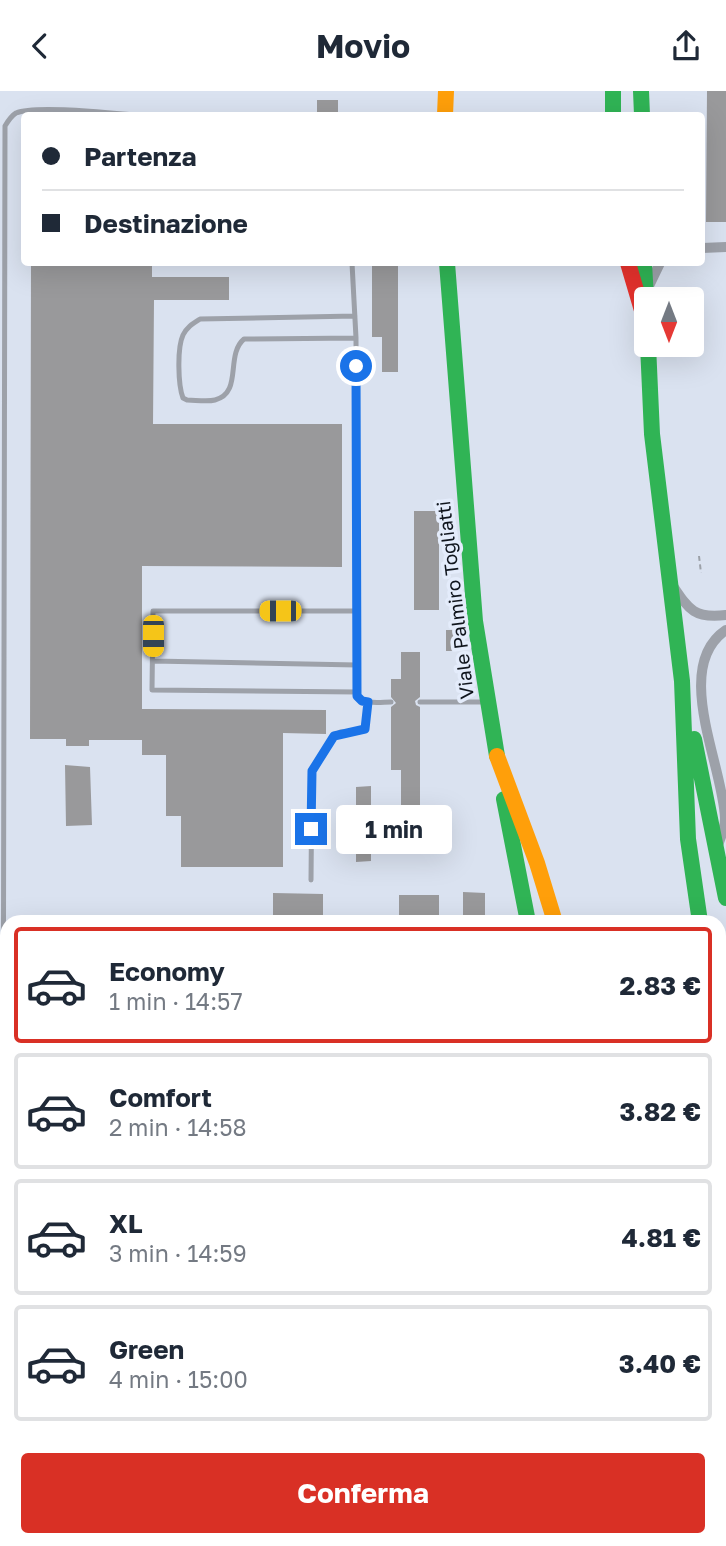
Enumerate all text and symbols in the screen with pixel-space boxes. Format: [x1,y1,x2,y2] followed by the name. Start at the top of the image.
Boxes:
[21,27,59,65] icon: back
[316,27,410,65] text: Movio
[667,27,705,65] icon: share
[84,141,197,172] text: Partenza
[84,208,248,239] text: Destinazione
[634,287,704,357] north arrow
[634,287,704,357] map controls
[340,350,372,382] route start
[431,500,478,700] street label: Viale Palmiro Togliatti
[260,601,302,622] car
[143,615,164,657] car
[336,805,451,853] callout: 1 min
[295,813,327,845] route end
[365,815,423,843] text: 1 min
[25,954,88,1017] icon: car
[109,956,225,987] text: Economy
[619,970,701,1001] text: 2.83 €
[109,987,243,1015] text: 1 min · 14:57
[25,1080,88,1143] icon: car
[109,1082,212,1113] text: Comfort
[619,1096,701,1127] text: 3.82 €
[109,1113,247,1141] text: 2 min · 14:58
[25,1206,88,1269] icon: car
[109,1208,143,1239] text: XL
[622,1222,701,1253] text: 4.81 €
[109,1239,247,1267] text: 3 min · 14:59
[25,1332,88,1395] icon: car
[109,1334,184,1365] text: Green
[619,1348,701,1379] text: 3.40 €
[109,1365,248,1393] text: 4 min · 15:00
[21,1453,705,1533] button: Conferma

